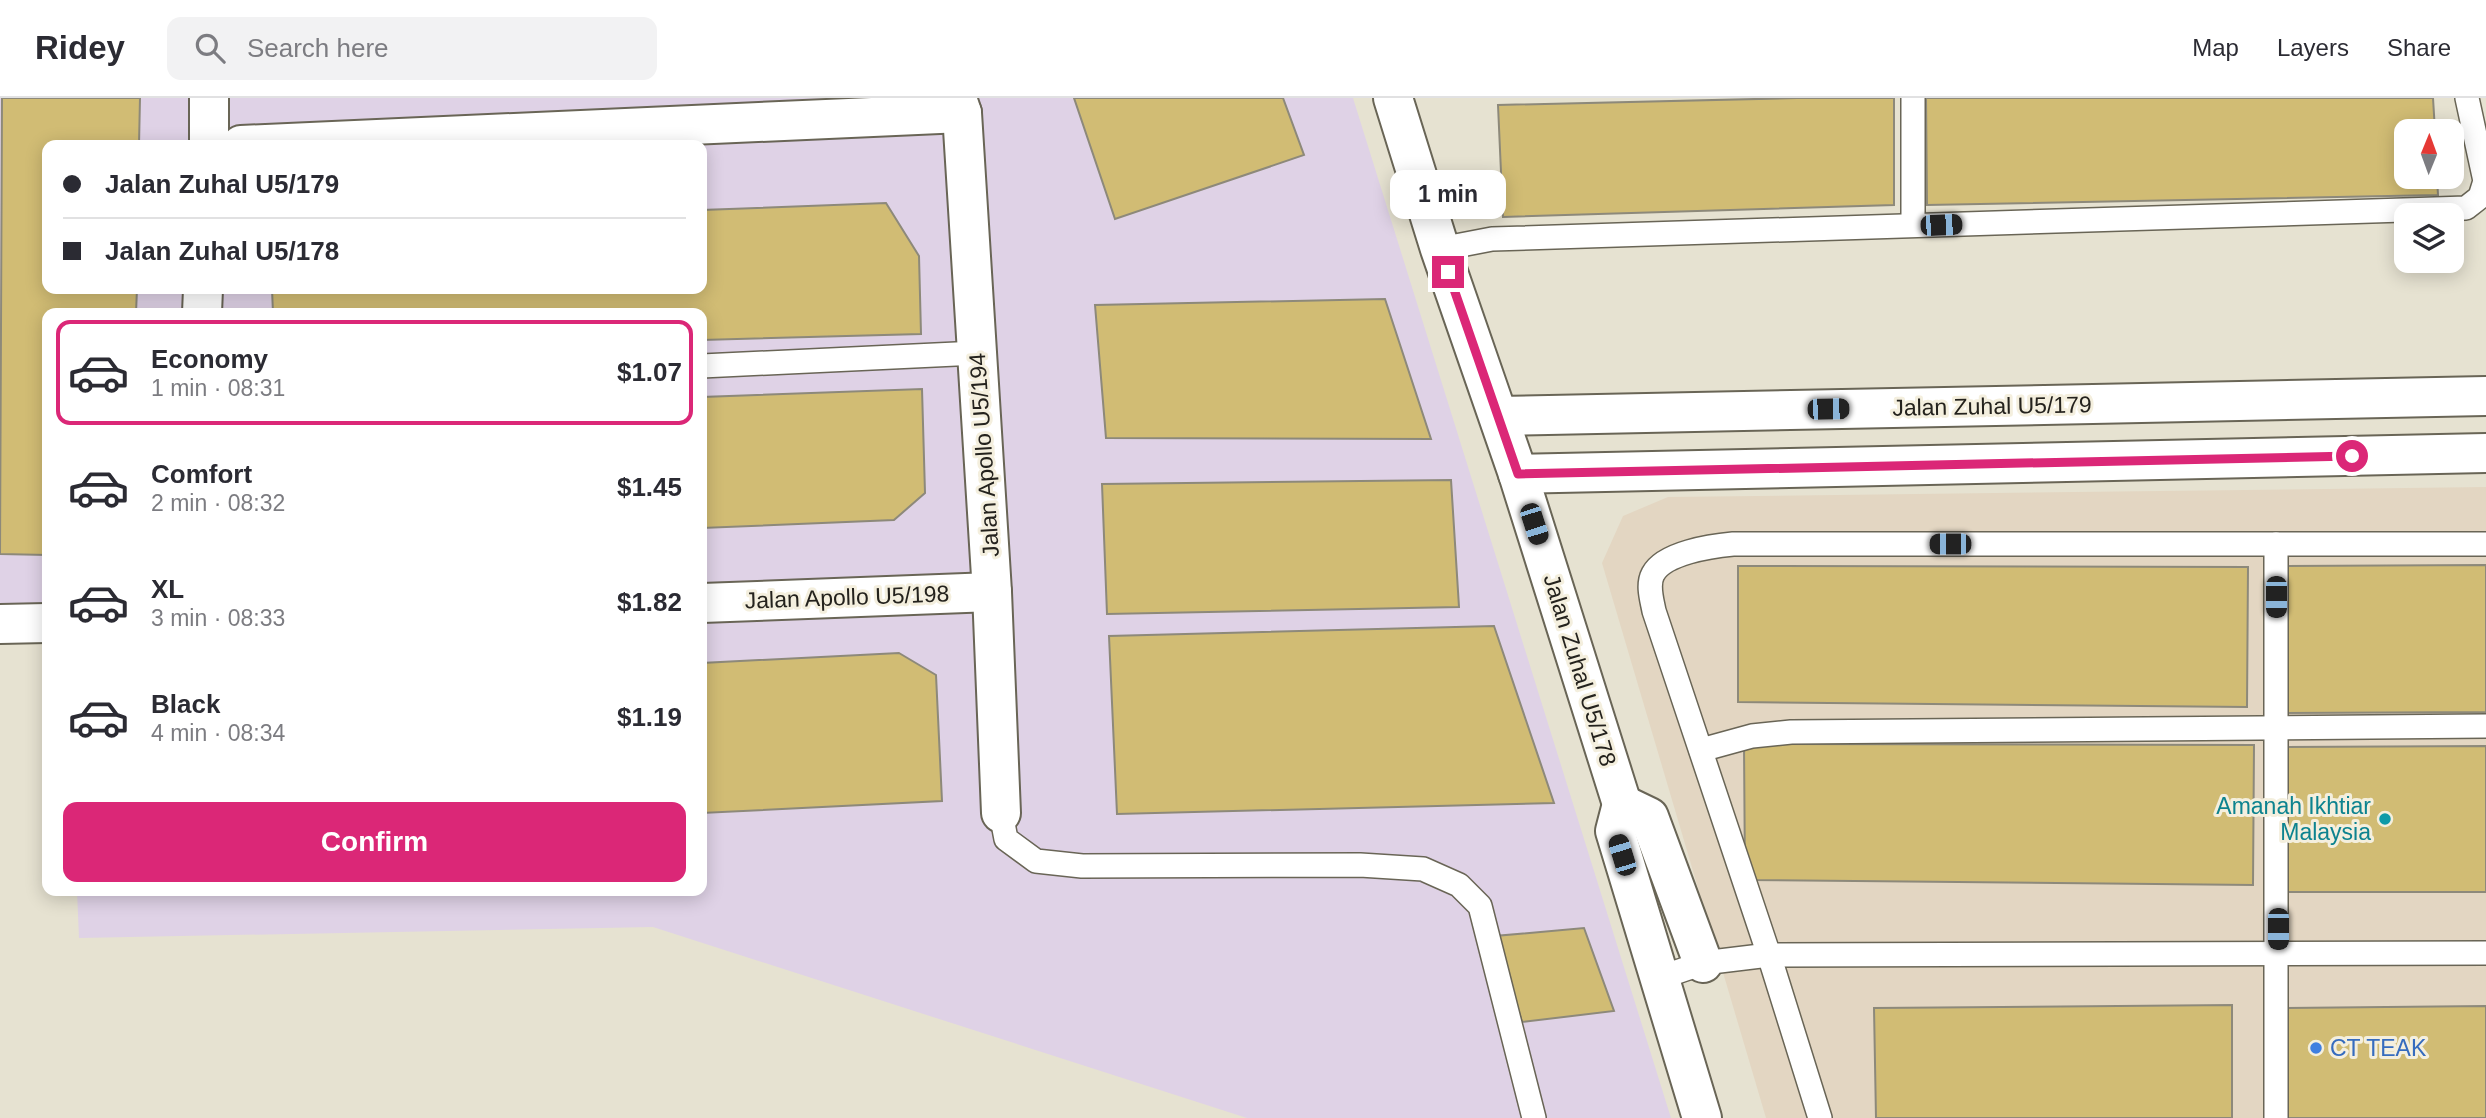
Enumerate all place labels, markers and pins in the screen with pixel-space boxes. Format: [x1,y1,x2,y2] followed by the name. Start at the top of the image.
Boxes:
[2216,793,2371,845] place label: Amanah Ikhtiar Malaysia
[2377,811,2393,827] marker: Amanah Ikhtiar Malaysia
[2330,1035,2427,1061] place label: CT TEAK
[2308,1040,2324,1056] marker: CT TEAK

